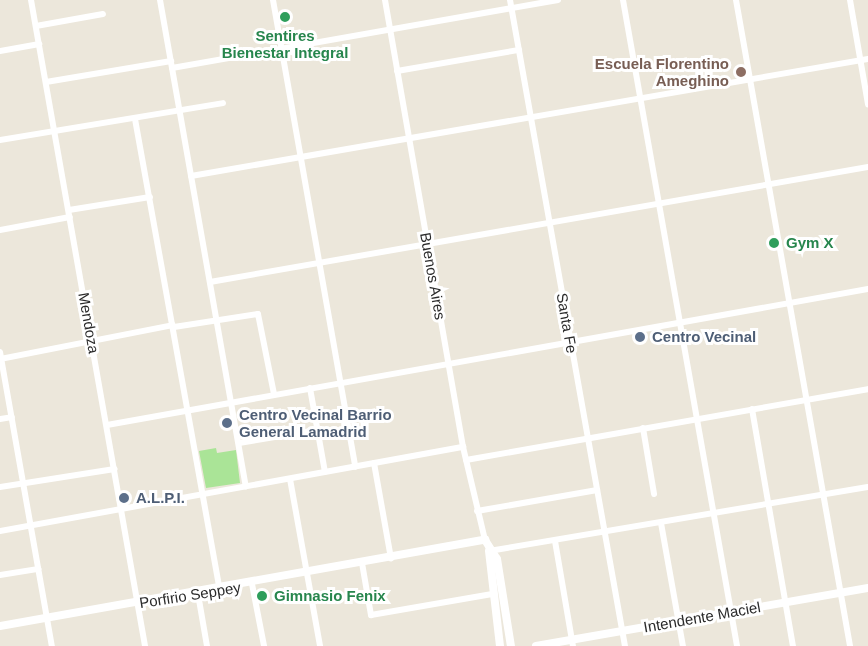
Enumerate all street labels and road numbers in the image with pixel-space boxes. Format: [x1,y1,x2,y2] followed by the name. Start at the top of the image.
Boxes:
[416,231,450,321] street label: Buenos Aires
[75,291,103,355] street label: Mendoza
[553,291,581,355] street label: Santa Fe
[138,578,242,612] street label: Porfirio Seppey
[642,598,762,636] street label: Intendente Maciel

